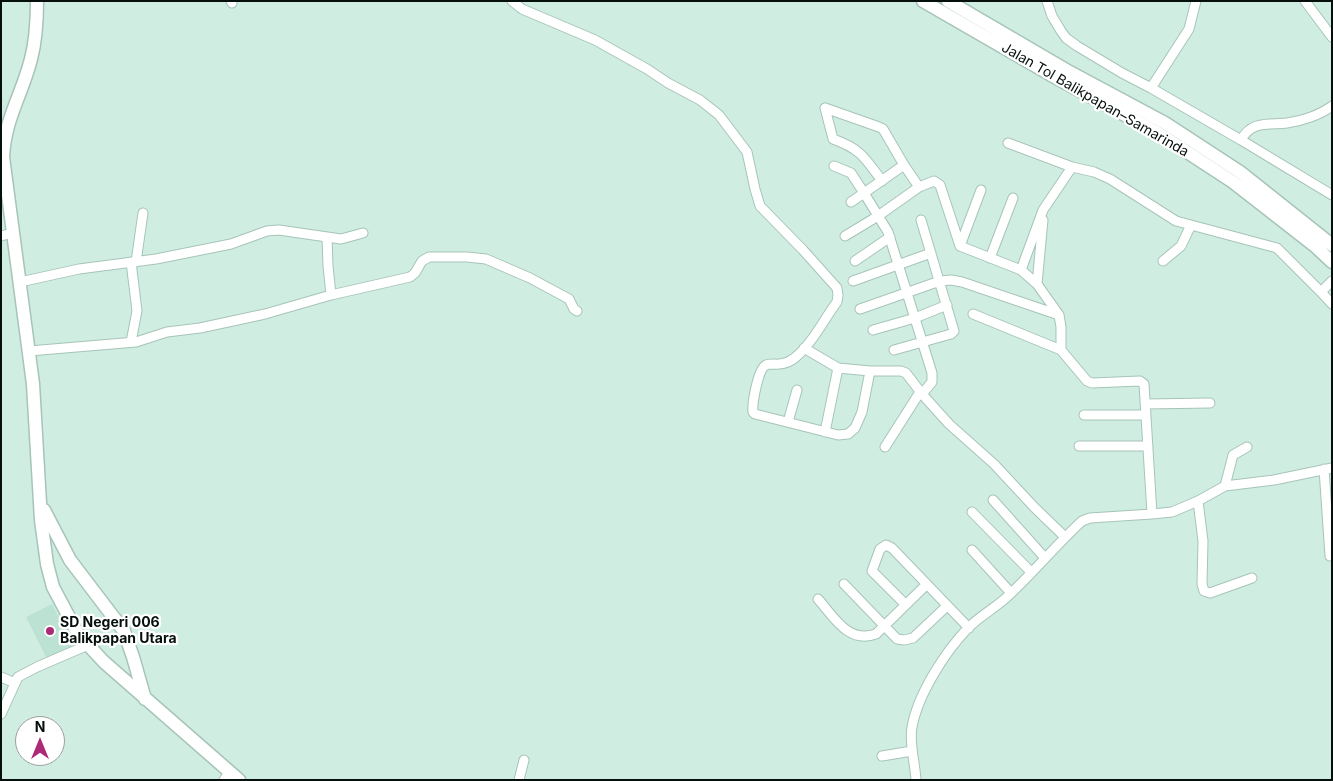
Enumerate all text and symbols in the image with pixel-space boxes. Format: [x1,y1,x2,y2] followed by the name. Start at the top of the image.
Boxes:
[998,39,1192,161] street label: Jalan Tol Balikpapan–Samarinda
[60,615,177,648] place label: SD Negeri 006 Balikpapan Utara
[44,625,56,637] marker: SD Negeri 006 Balikpapan Utara
[15,716,65,766] north arrow
[35,718,45,735] text: N

